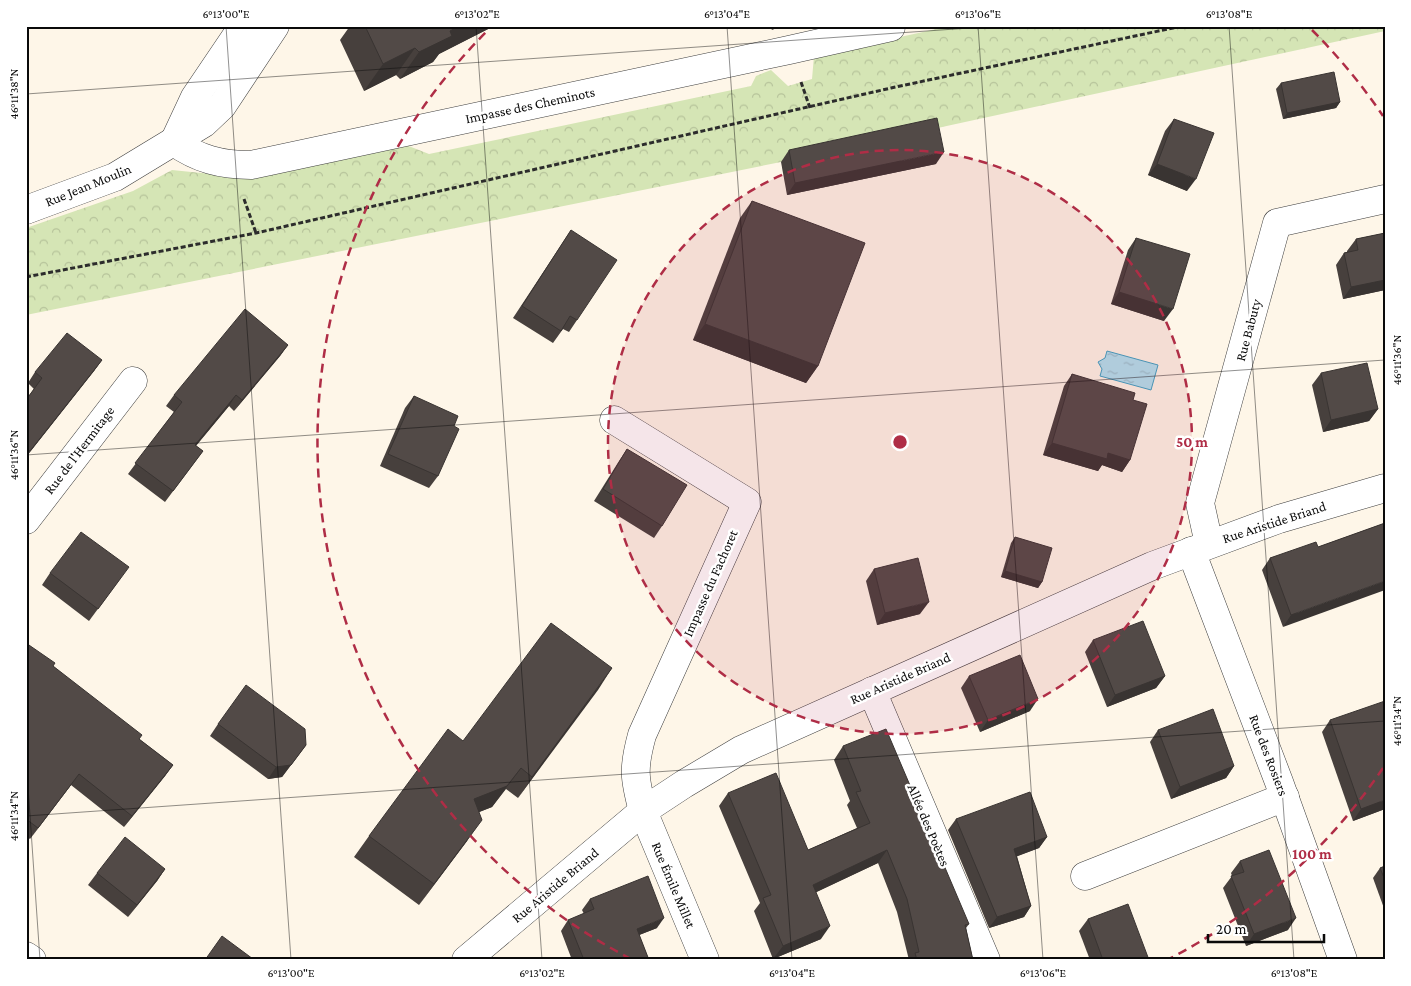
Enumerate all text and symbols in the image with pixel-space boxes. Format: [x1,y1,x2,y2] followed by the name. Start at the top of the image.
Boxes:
[203,7,250,21] text: 6°13'00"E
[454,7,500,21] text: 6°13'02"E
[704,7,751,21] text: 6°13'04"E
[955,7,1002,21] text: 6°13'06"E
[1206,7,1253,21] text: 6°13'08"E
[7,68,21,119] text: 46°11'38"N
[464,83,596,127] street label: Impasse des Cheminots
[43,160,134,210] street label: Rue Jean Moulin
[1232,297,1264,363] street label: Rue Babuty
[1390,335,1404,385] text: 46°11'36"N
[41,403,117,497] street label: Rue de l'Hermitage
[7,430,21,480] text: 46°11'36"N
[891,433,909,451] centre of rings
[1176,434,1208,450] text: 50 m
[1220,498,1328,546] street label: Rue Aristide Briand
[679,527,741,639] street label: Impasse du Fachoret
[847,648,953,707] street label: Rue Aristide Briand
[1390,696,1404,746] text: 46°11'34"N
[1246,712,1292,798] street label: Rue des Rosiers
[904,781,954,869] street label: Allée des Poètes
[7,791,21,841] text: 46°11'34"N
[649,839,700,931] street label: Rue Émile Millet
[508,844,602,926] street label: Rue Aristide Briand
[1292,846,1332,862] text: 100 m
[1208,911,1325,943] scale bar
[1216,921,1247,937] text: 20 m
[268,966,315,980] text: 6°13'00"E
[519,966,565,980] text: 6°13'02"E
[769,966,816,980] text: 6°13'04"E
[1020,966,1067,980] text: 6°13'06"E
[1271,966,1318,980] text: 6°13'08"E

